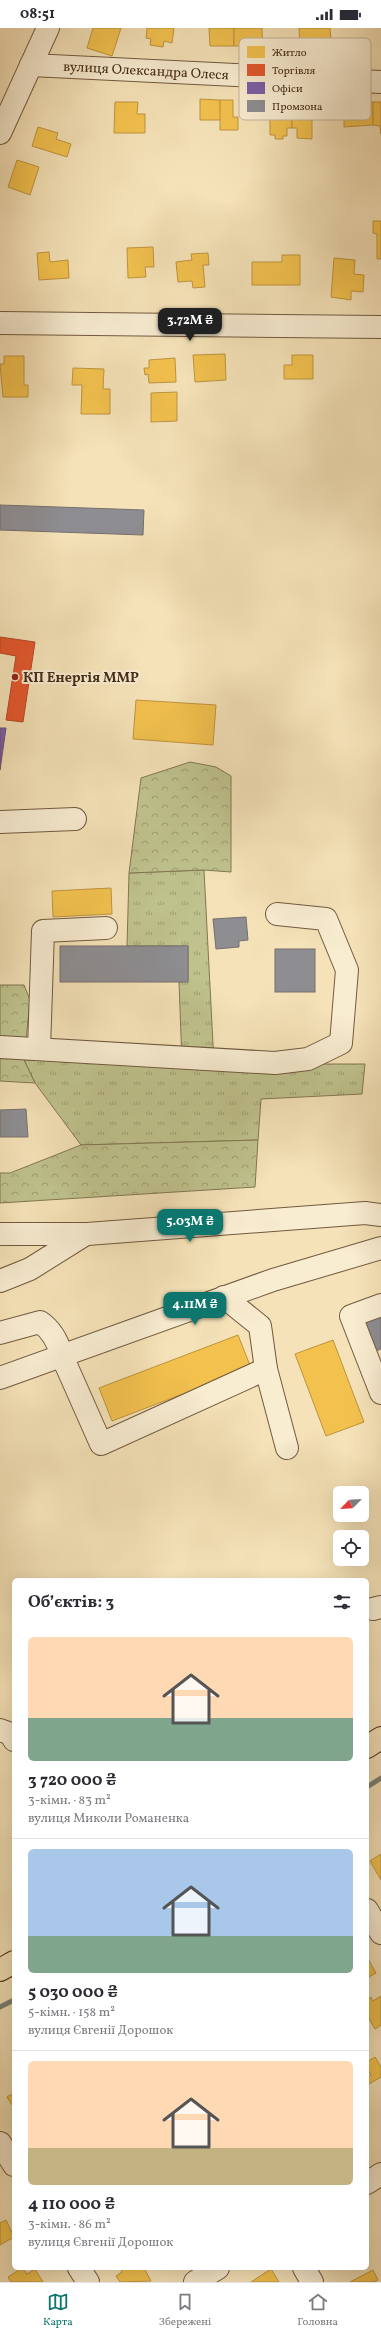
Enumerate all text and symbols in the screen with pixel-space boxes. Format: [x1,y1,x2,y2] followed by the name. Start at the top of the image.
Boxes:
[20,4,55,25] text: 08:51
[239,38,371,120] legend
[272,46,307,61] text: Житло
[63,58,229,85] street label: вулиця Олександра Олеся
[272,64,316,79] text: Торгівля
[272,82,303,97] text: Офіси
[272,100,323,115] text: Промзона
[153,308,227,342] pin: 3.72M ₴
[167,312,213,330] text: 3.72M ₴
[23,669,139,688] place label: КП Енергія ММР
[10,672,20,682] marker: КП Енергія ММР
[153,1209,227,1243] pin: 5.03M ₴
[166,1213,214,1231] text: 5.03M ₴
[158,1292,232,1326] pin: 4.11M ₴
[172,1296,218,1314] text: 4.11M ₴
[333,1486,369,1522] north arrow
[333,1486,369,1566] map controls
[333,1530,369,1566] button: locate
[28,1591,114,1614] text: Об’єктів: 3
[331,1591,353,1613] icon: filters
[155,1663,227,1735] icon: home
[28,1769,116,1792] text: 3 720 000 ₴
[28,1792,111,1810] text: 3-кімн. · 83 m²
[28,1810,189,1828] text: вулиця Миколи Романенка
[155,1875,227,1947] icon: home
[28,1981,118,2004] text: 5 030 000 ₴
[28,2004,115,2022] text: 5-кімн. · 158 m²
[28,2022,173,2040] text: вулиця Євгенії Дорошок
[155,2087,227,2159] icon: home
[28,2193,115,2216] text: 4 110 000 ₴
[28,2216,111,2234] text: 3-кімн. · 86 m²
[28,2234,173,2252] text: вулиця Євгенії Дорошок
[43,2291,73,2330] tab: Карта
[159,2291,211,2330] tab: Збережені
[297,2291,338,2330] tab: Головна

